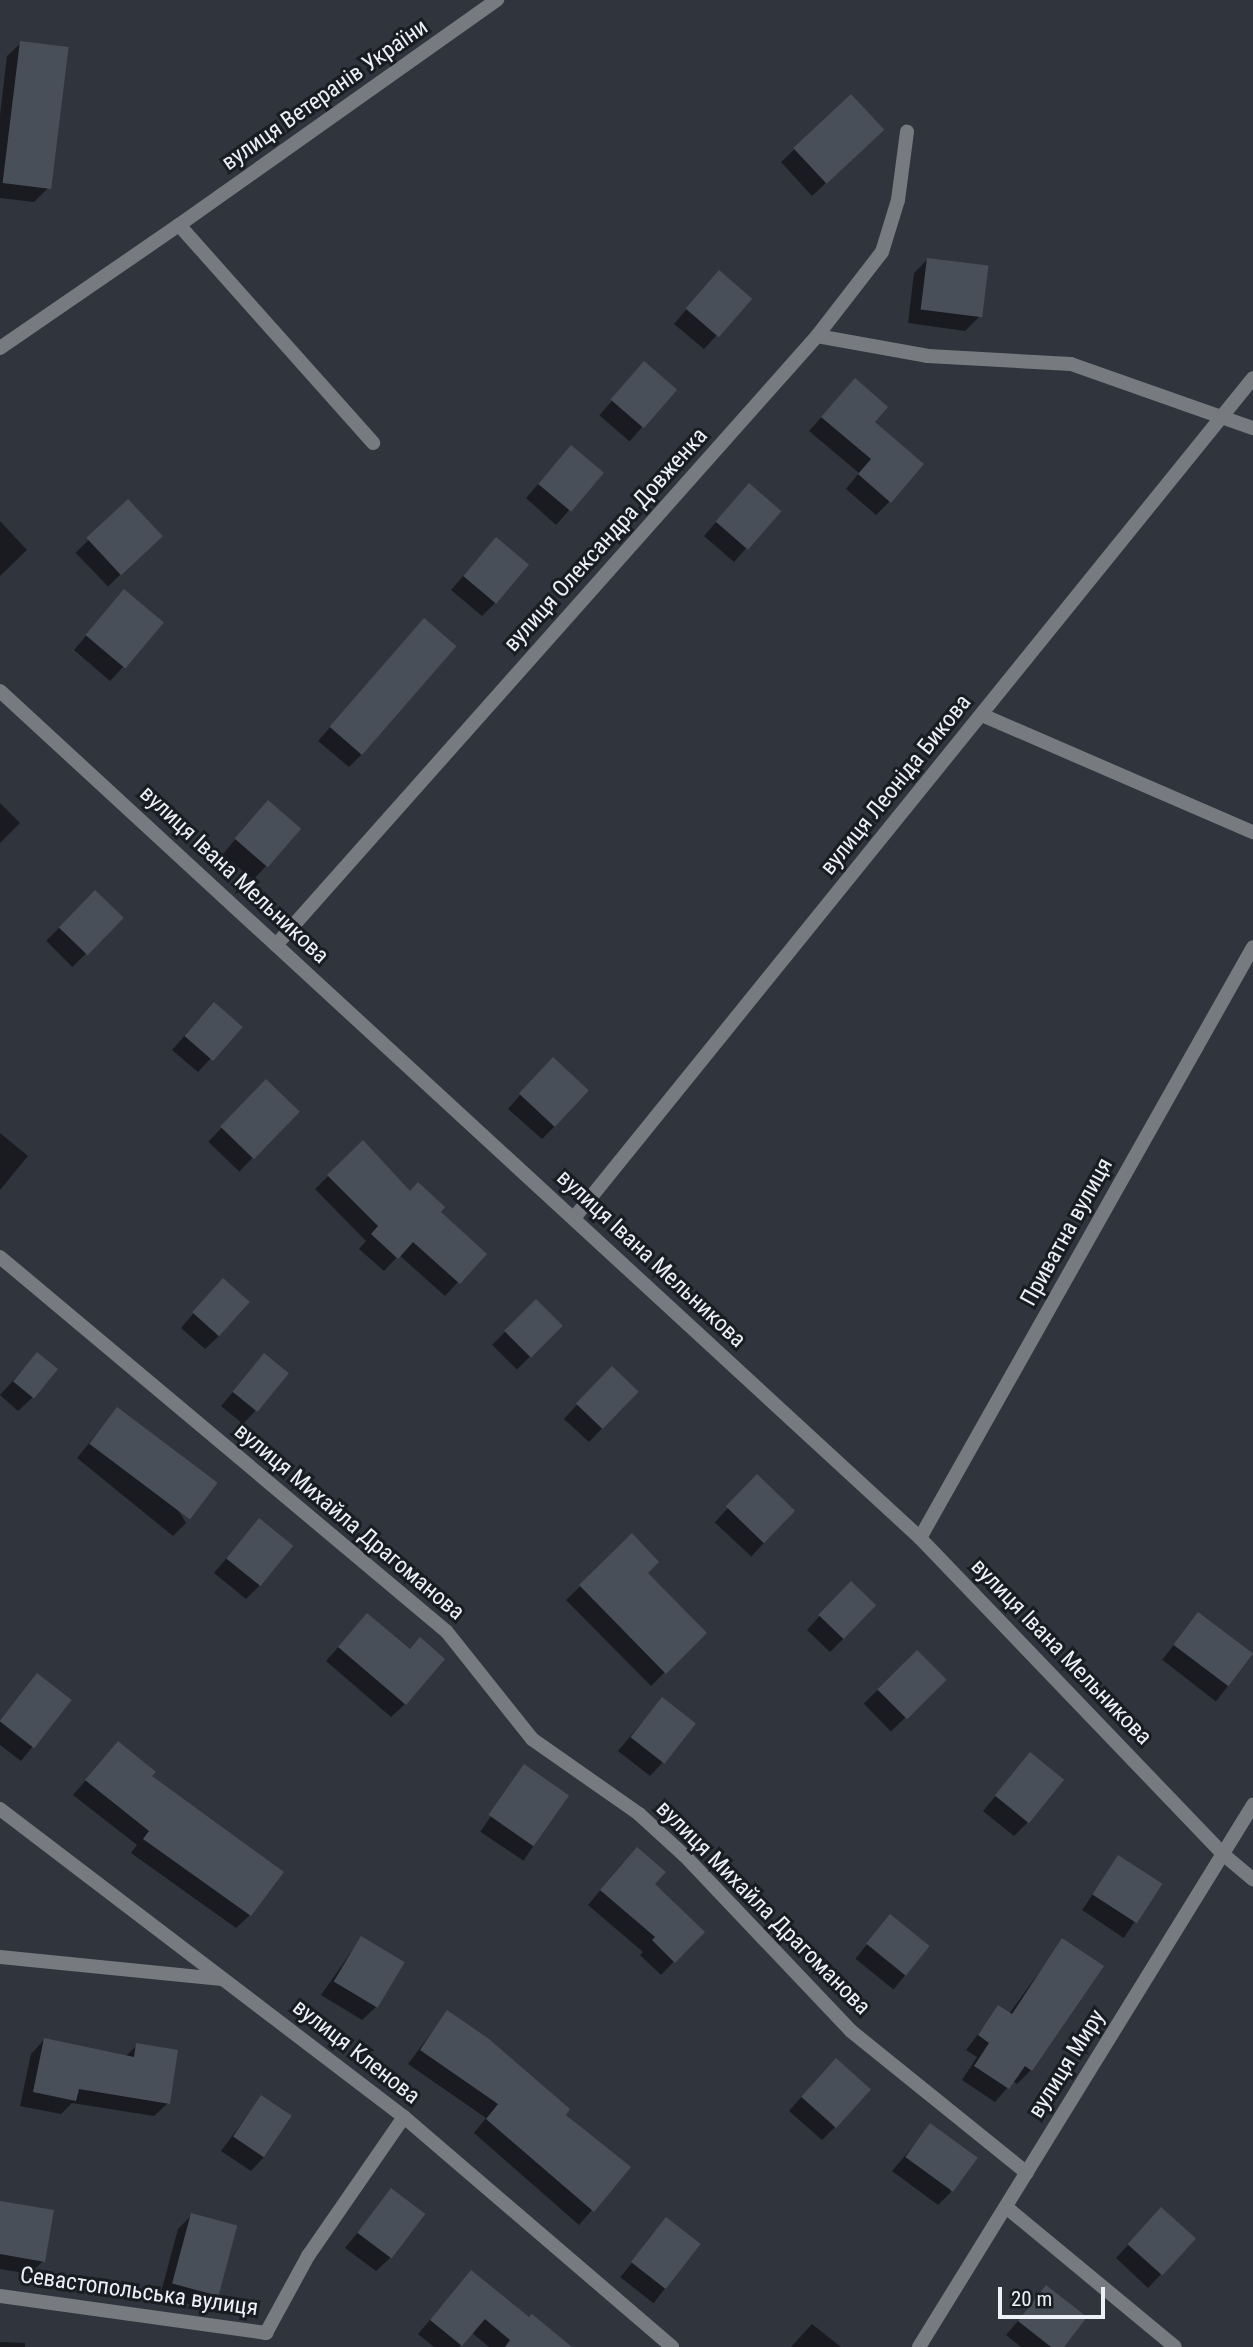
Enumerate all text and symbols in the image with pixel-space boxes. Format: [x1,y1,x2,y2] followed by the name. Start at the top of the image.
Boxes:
[217,13,433,177] street label: вулиця Ветеранів України
[498,423,714,657] street label: вулиця Олександра Довженка
[815,689,977,881] street label: вулиця Леоніда Бикова
[134,780,334,970] street label: вулиця Івана Мельникова
[1015,1153,1119,1311] street label: Приватна вулиця
[551,1164,751,1354] street label: вулиця Івана Мельникова
[228,1418,470,1626] street label: вулиця Михайла Драгоманова
[965,1553,1157,1751] street label: вулиця Івана Мельникова
[650,1795,876,2021] street label: вулиця Михайла Драгоманова
[287,1994,425,2110] street label: вулиця Кленова
[1023,2005,1111,2123] street label: вулиця Миру
[18,2262,260,2322] street label: Севастопольська вулиця
[1001,2274,1108,2318] scale bar
[1011,2287,1052,2311] text: 20 m

